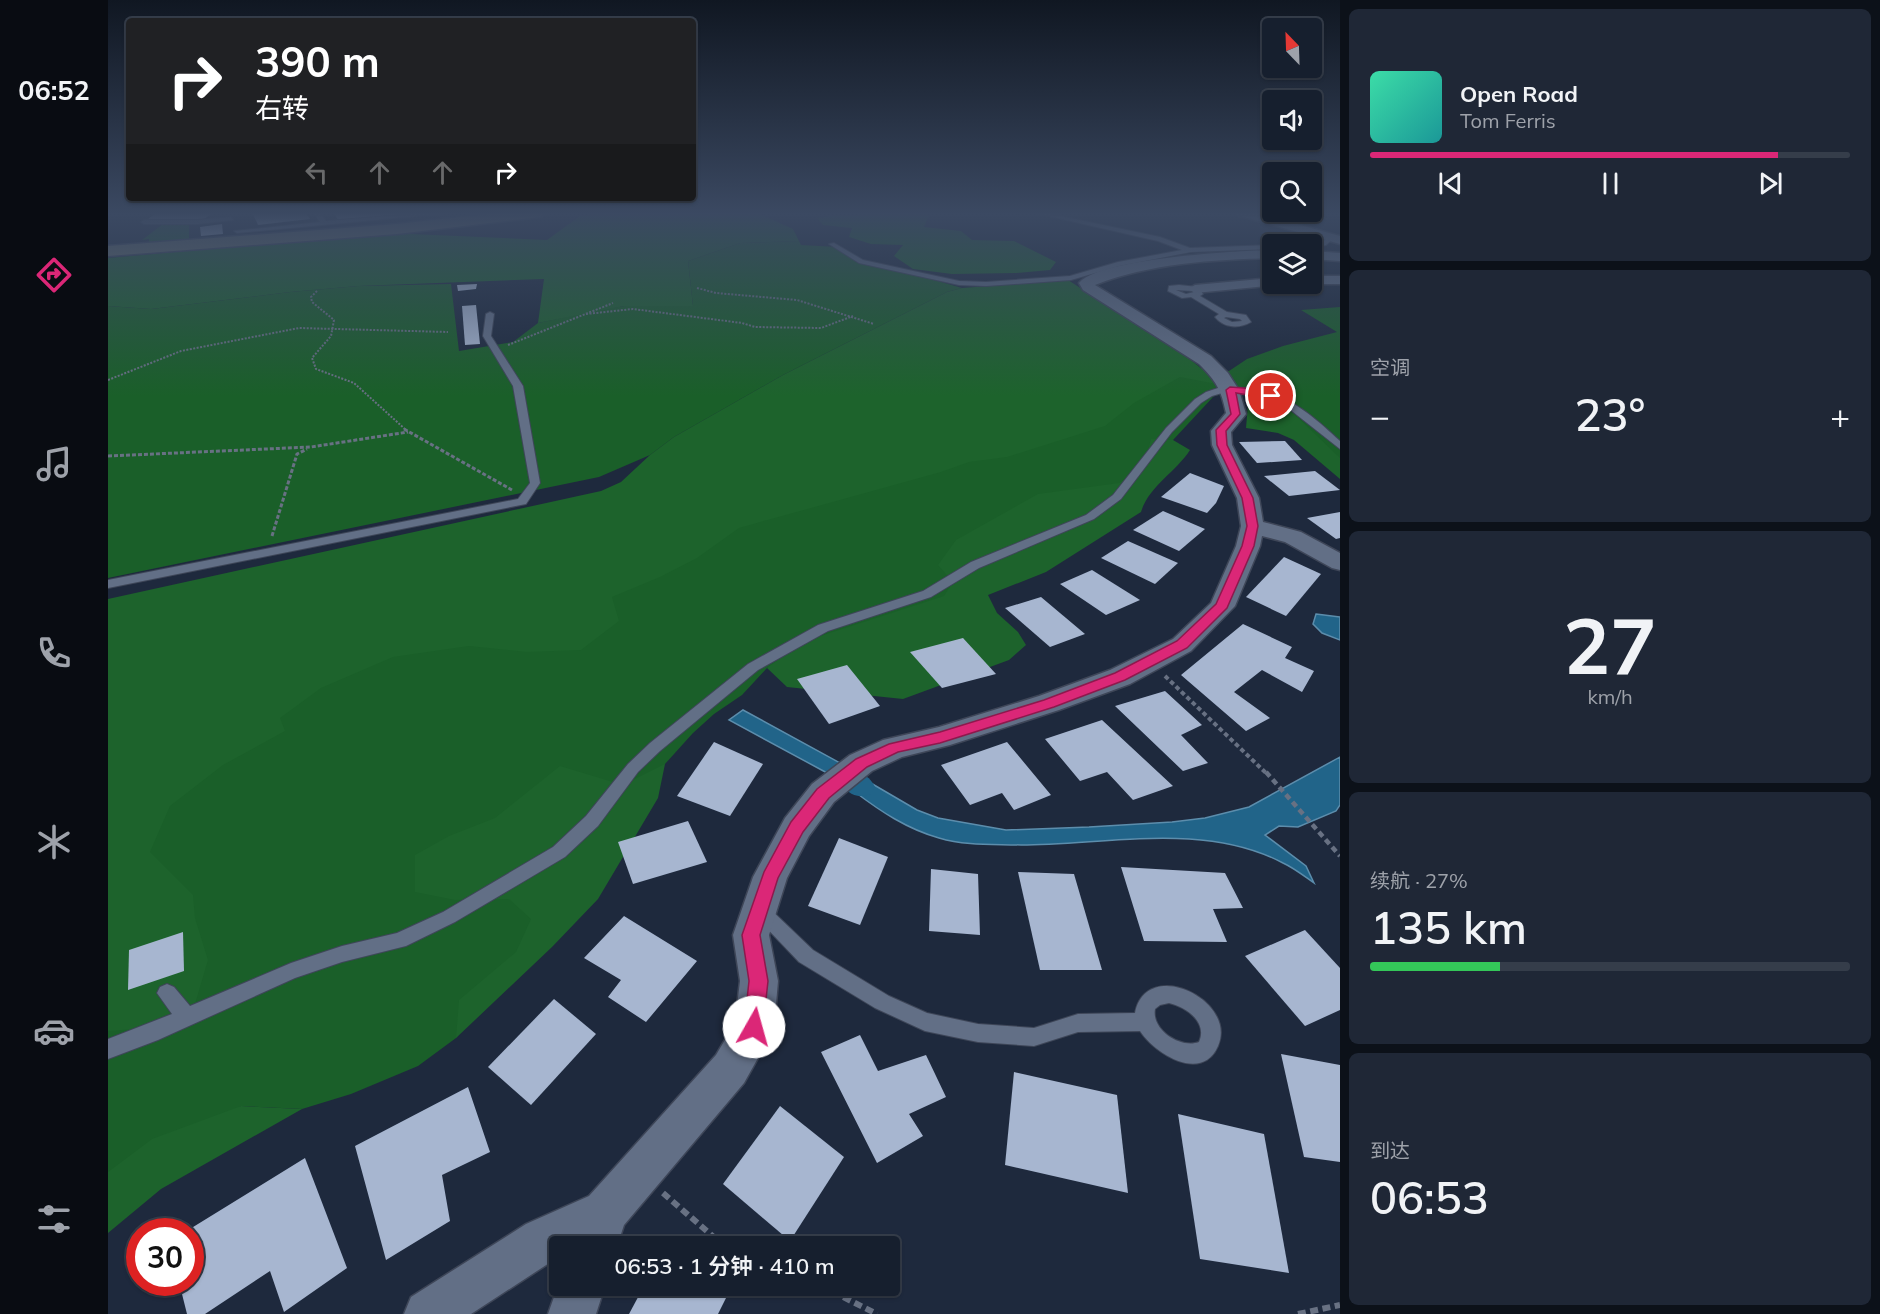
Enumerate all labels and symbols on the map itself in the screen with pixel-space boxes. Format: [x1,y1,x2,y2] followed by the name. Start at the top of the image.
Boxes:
[1262,18,1322,78] north arrow
[1245,370,1296,421] pin
[722,995,786,1059] position arrow
[126,1218,204,1296] speed limit sign: 30

